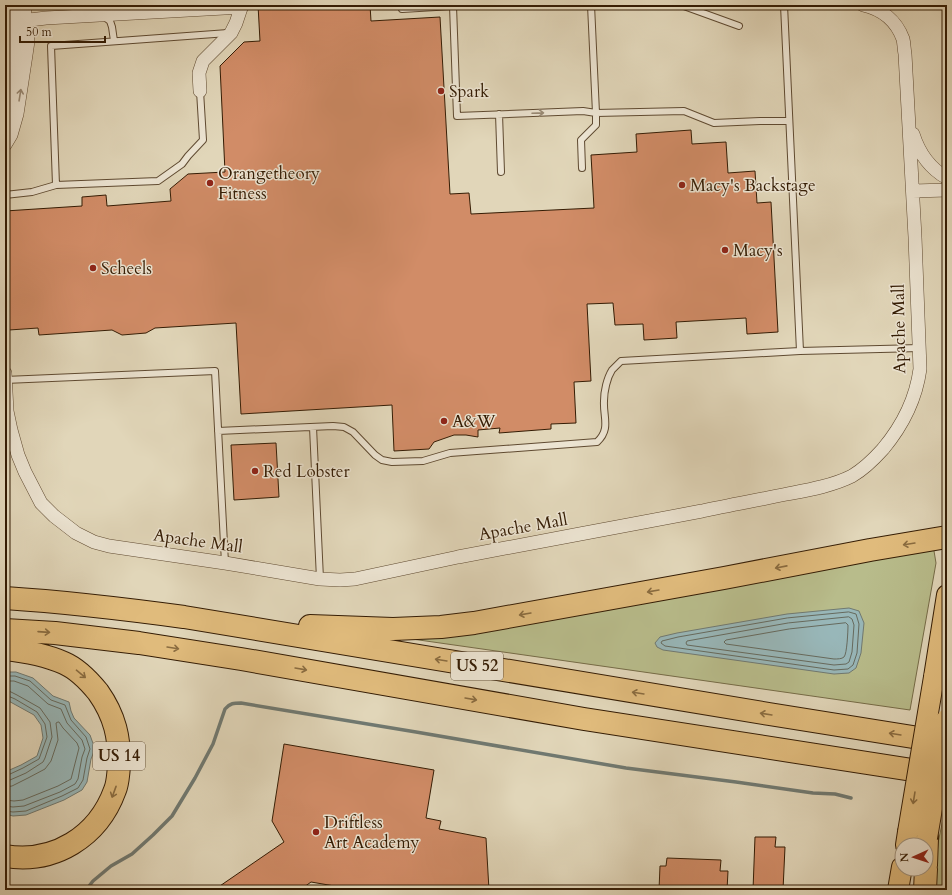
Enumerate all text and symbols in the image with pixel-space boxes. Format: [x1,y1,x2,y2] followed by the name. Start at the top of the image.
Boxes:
[20,18,105,44] scale bar
[26,24,53,40] text: 50 m
[449,80,490,103] place label: Spark
[436,86,446,96] marker: Spark
[16,89,24,102] one-way arrow
[531,109,544,117] one-way arrow
[218,162,320,205] place label: Orangetheory Fitness
[690,174,816,197] place label: Macy's Backstage
[205,178,215,188] marker: Orangetheory Fitness
[677,180,687,190] marker: Macy's Backstage
[733,239,783,262] place label: Macy's
[720,245,730,255] marker: Macy's
[101,257,152,280] place label: Scheels
[88,263,98,273] marker: Scheels
[887,283,911,374] street label: Apache Mall
[452,410,496,433] place label: A&W
[439,416,449,426] marker: A&W
[263,460,350,483] place label: Red Lobster
[250,466,260,476] marker: Red Lobster
[477,508,570,546] street label: Apache Mall
[152,523,245,559] street label: Apache Mall
[902,540,915,548] one-way arrow
[775,563,788,571] one-way arrow
[647,587,660,595] one-way arrow
[519,610,532,618] one-way arrow
[37,629,50,636] one-way arrow
[166,644,179,652] one-way arrow
[451,652,503,680] road number: US 52
[435,656,448,664] one-way arrow
[294,665,307,673] one-way arrow
[75,670,86,679] one-way arrow
[632,688,645,696] one-way arrow
[464,695,477,703] one-way arrow
[760,710,773,718] one-way arrow
[889,730,902,738] one-way arrow
[93,742,145,770] road number: US 14
[110,785,117,798] one-way arrow
[910,792,918,805] one-way arrow
[324,811,420,854] place label: Driftless Art Academy
[311,827,321,837] marker: Driftless Art Academy
[894,837,934,877] north arrow
[897,852,912,863] text: N

